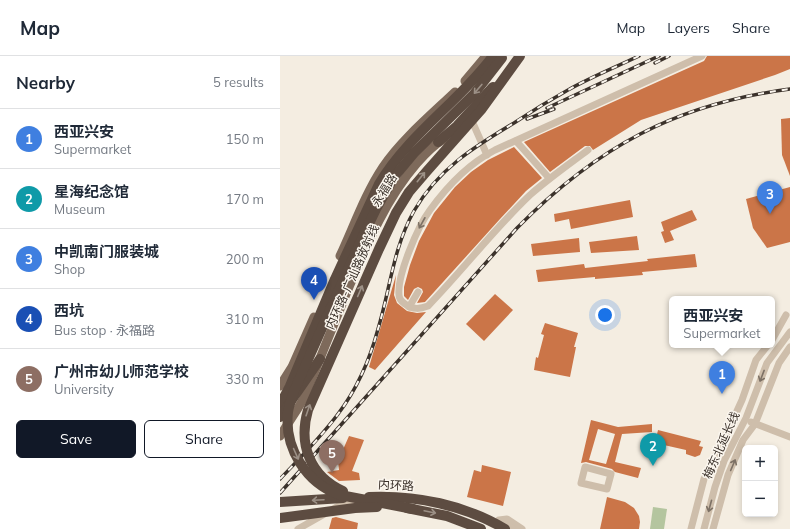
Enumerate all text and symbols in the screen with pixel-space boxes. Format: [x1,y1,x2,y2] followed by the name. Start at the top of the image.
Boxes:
[20,16,60,40] text: Map
[616,19,645,37] text: Map
[667,19,710,37] text: Layers
[732,19,770,37] text: Share
[16,72,75,93] text: Nearby
[213,74,264,90] text: 5 results
[474,83,483,94] one-way arrow
[54,122,114,141] text: 西亚兴安
[25,131,33,147] text: 1
[226,131,264,147] text: 150 m
[54,141,131,157] text: Supermarket
[368,171,400,209] street label: 永福路
[417,172,426,183] one-way arrow
[757,181,783,214] pin: 3
[54,182,129,201] text: 星海纪念馆
[25,191,33,207] text: 2
[226,191,264,207] text: 170 m
[54,201,105,217] text: Museum
[418,217,426,229] one-way arrow
[322,222,382,332] street label: 内环路-广汕路放射线
[54,242,159,261] text: 中凯南门服装城
[25,251,33,267] text: 3
[226,251,264,267] text: 200 m
[54,261,85,277] text: Shop
[301,267,327,300] pin: 4
[357,286,365,298] one-way arrow
[669,296,775,348] popup
[54,301,84,320] text: 西坑
[595,305,615,325] your location
[683,306,743,325] text: 西亚兴安
[25,311,33,327] text: 4
[226,311,264,327] text: 310 m
[54,322,155,338] text: Bus stop · 永福路
[683,325,761,341] text: Supermarket
[709,361,735,394] pin: 1
[54,362,189,381] text: 广州市幼儿师范学校
[757,369,765,381] one-way arrow
[25,371,33,387] text: 5
[226,371,264,387] text: 330 m
[54,381,114,397] text: University
[305,405,313,417] one-way arrow
[700,409,742,481] street label: 梅东北延长线
[16,420,136,458] button: Save
[144,420,264,458] button: Share
[640,433,666,466] pin: 2
[319,440,345,473] pin: 5
[742,445,778,517] map controls
[742,445,778,481] button: +
[292,448,300,460] one-way arrow
[729,460,737,472] one-way arrow
[378,477,414,493] street label: 内环路
[742,481,778,517] button: −
[312,496,325,503] one-way arrow
[706,499,713,512] one-way arrow
[423,509,436,517] one-way arrow

